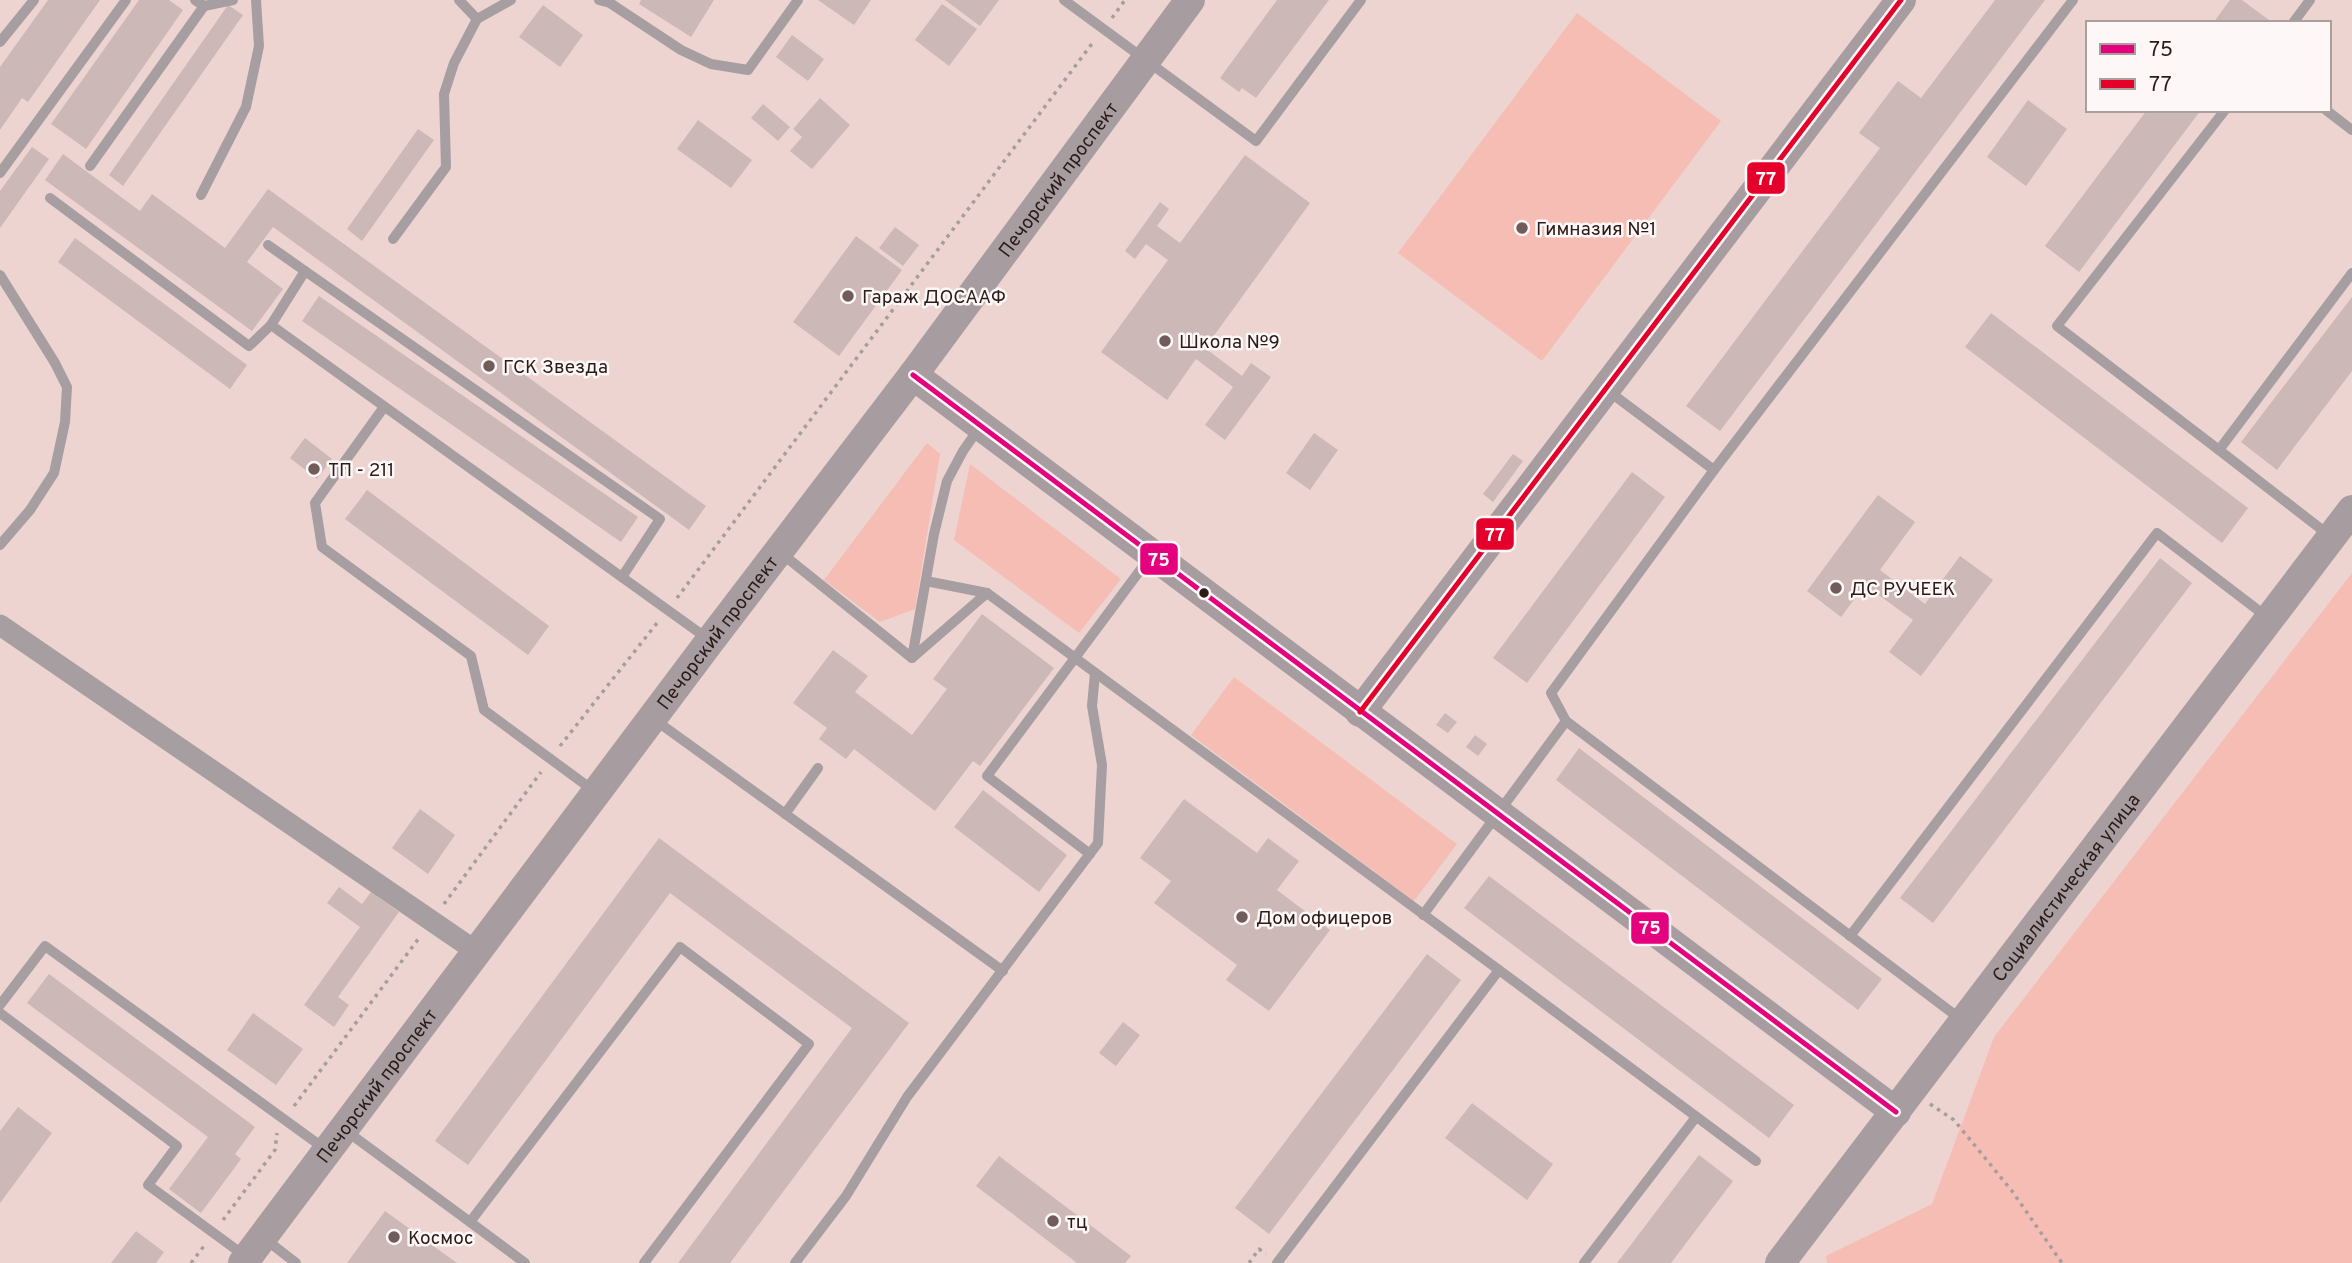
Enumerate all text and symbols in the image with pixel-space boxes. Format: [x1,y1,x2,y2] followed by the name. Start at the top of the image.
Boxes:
[2086,21,2331,112] legend
[2149,37,2173,64] text: 75
[2149,72,2172,99] text: 77
[994,98,1125,263] street label: Печорский проспект
[1746,161,1786,195] line badge: 77
[1756,168,1776,192] text: 77
[1536,218,1656,242] place label: Гимназия №1
[1514,220,1530,236] marker: Гимназия №1
[862,286,1006,310] place label: Гараж ДОСААФ
[840,288,856,304] marker: Гараж ДОСААФ
[1179,331,1280,355] place label: Школа №9
[1157,333,1173,349] marker: Школа №9
[503,356,608,380] place label: ГСК Звезда
[481,358,497,374] marker: ГСК Звезда
[328,459,394,483] place label: ТП - 211
[306,461,322,477] marker: ТП - 211
[1475,517,1515,551] line badge: 77
[1485,524,1505,548] text: 77
[1139,542,1179,576] line badge: 75
[1148,549,1170,573] text: 75
[653,551,785,715] street label: Печорский проспект
[1850,578,1955,602] place label: ДС РУЧЕЕК
[1828,580,1844,596] marker: ДС РУЧЕЕК
[1197,586,1211,600] unlabelled marker
[1988,789,2146,988] street label: Социалистическая улица
[1256,907,1392,931] place label: Дом офицеров
[1234,909,1250,925] marker: Дом офицеров
[1630,911,1670,945] line badge: 75
[1639,917,1661,941] text: 75
[312,1004,444,1169] street label: Печорский проспект
[1067,1211,1088,1235] place label: тц
[1045,1213,1061,1229] marker: тц
[408,1227,474,1251] place label: Космос
[386,1229,402,1245] marker: Космос

